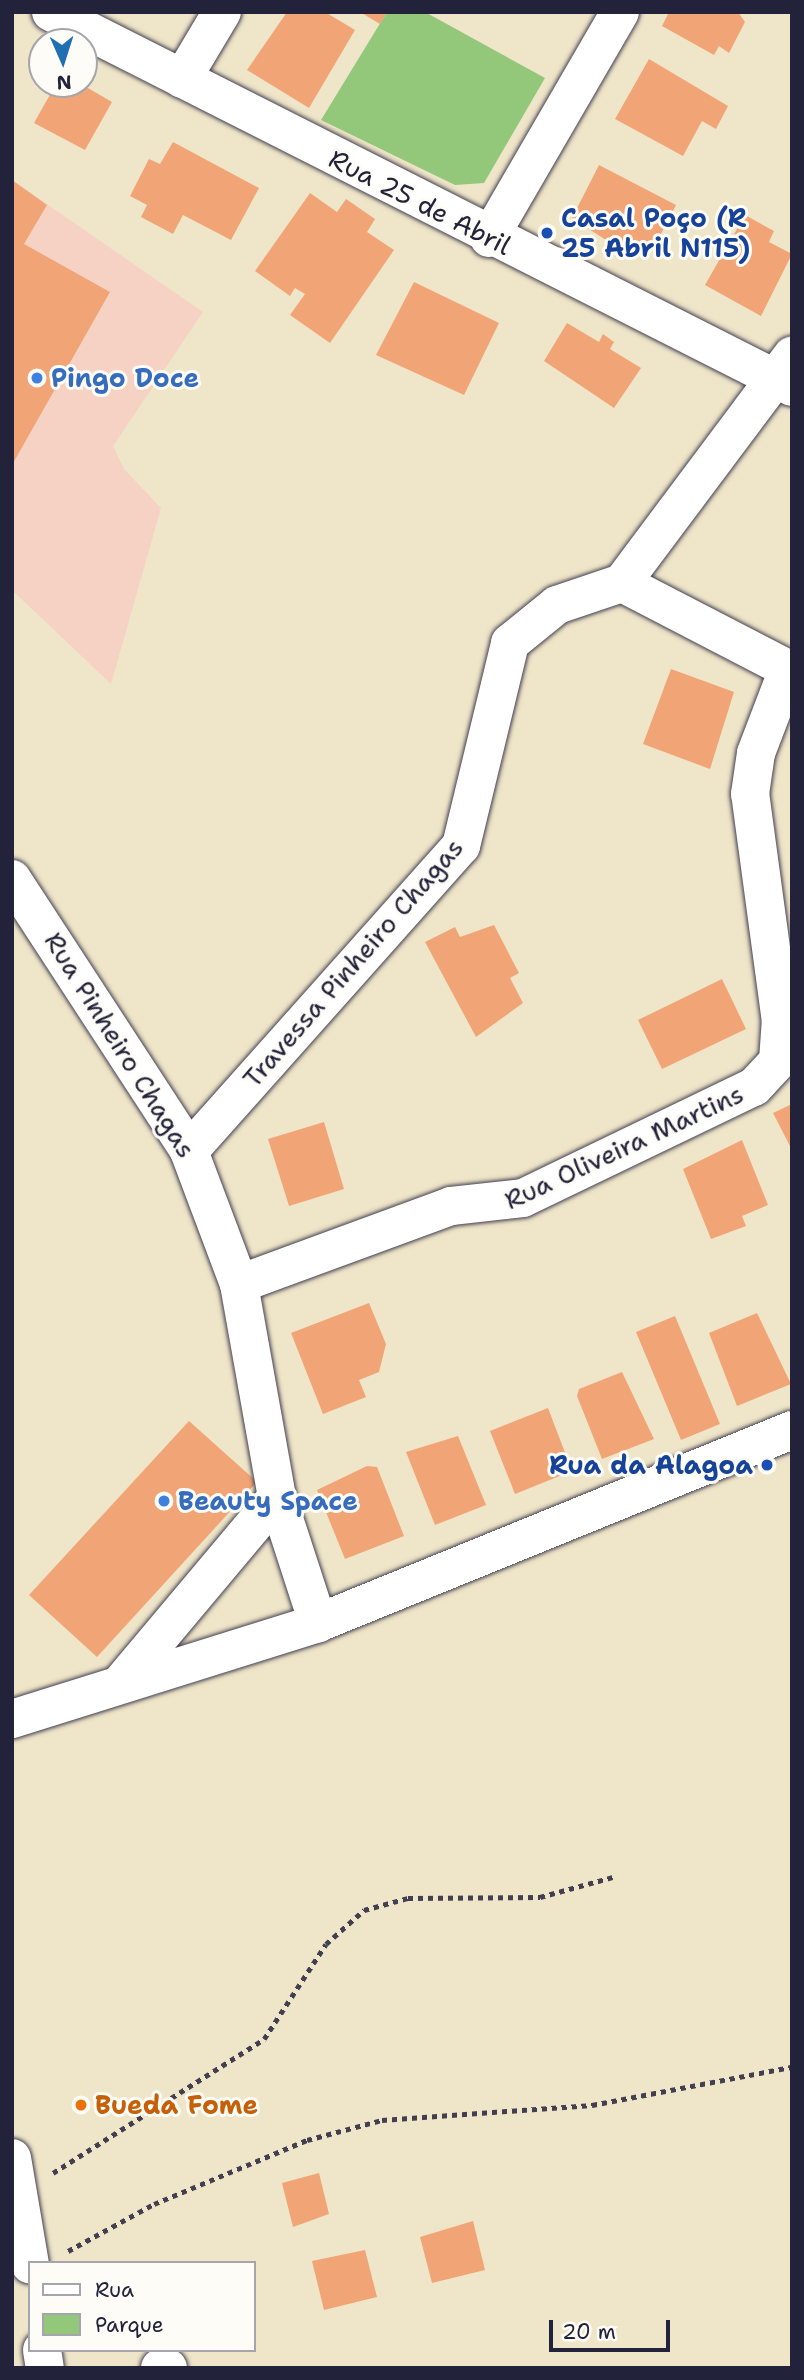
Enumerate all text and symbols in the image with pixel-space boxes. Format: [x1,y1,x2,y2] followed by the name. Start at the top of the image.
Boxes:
[28,28,98,98] north arrow
[56,70,72,95] text: N
[324,143,516,261] street label: Rua 25 de Abril
[561,202,750,264] place label: Casal Poço (R 25 Abril N115)
[539,225,555,241] marker: Casal Poço (R 25 Abril N115)
[51,362,199,394] place label: Pingo Doce
[29,370,45,386] marker: Pingo Doce
[236,832,470,1094] street label: Travessa Pinheiro Chagas
[38,927,202,1163] street label: Rua Pinheiro Chagas
[500,1078,748,1216] street label: Rua Oliveira Martins
[549,1449,753,1481] place label: Rua da Alagoa
[759,1457,775,1473] marker: Rua da Alagoa
[178,1485,358,1517] place label: Beauty Space
[156,1493,172,1509] marker: Beauty Space
[95,2089,258,2121] place label: Bueda Fome
[73,2097,89,2113] marker: Bueda Fome
[28,2261,256,2352] legend
[95,2276,134,2304] text: Rua
[552,2306,673,2350] scale bar
[95,2311,164,2339] text: Parque
[562,2318,616,2346] text: 20 m

